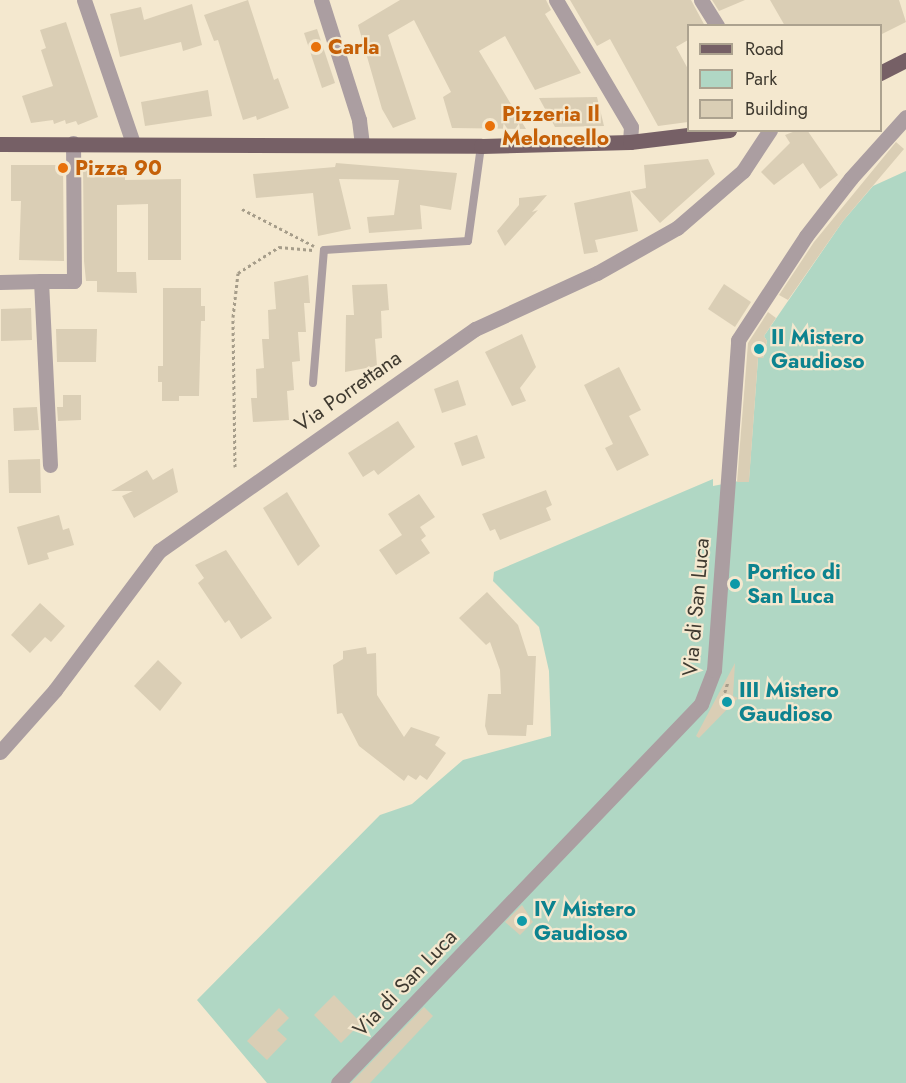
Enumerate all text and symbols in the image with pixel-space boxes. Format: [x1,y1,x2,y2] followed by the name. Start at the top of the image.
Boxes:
[687,24,882,132] legend
[328,34,380,60] place label: Carla
[745,36,784,62] text: Road
[309,40,323,54] marker: Carla
[745,66,777,92] text: Park
[745,96,808,122] text: Building
[502,101,609,151] place label: Pizzeria Il Meloncello
[483,119,497,133] marker: Pizzeria Il Meloncello
[75,155,162,181] place label: Pizza 90
[56,161,70,175] marker: Pizza 90
[771,324,865,374] place label: II Mistero Gaudioso
[752,342,766,356] marker: II Mistero Gaudioso
[290,345,406,437] street label: Via Porrettana
[677,537,715,677] street label: Via di San Luca
[747,559,841,609] place label: Portico di San Luca
[728,577,742,591] marker: Portico di San Luca
[739,677,839,727] place label: III Mistero Gaudioso
[720,695,734,709] marker: III Mistero Gaudioso
[534,896,636,946] place label: IV Mistero Gaudioso
[515,914,529,928] marker: IV Mistero Gaudioso
[348,924,462,1042] street label: Via di San Luca

